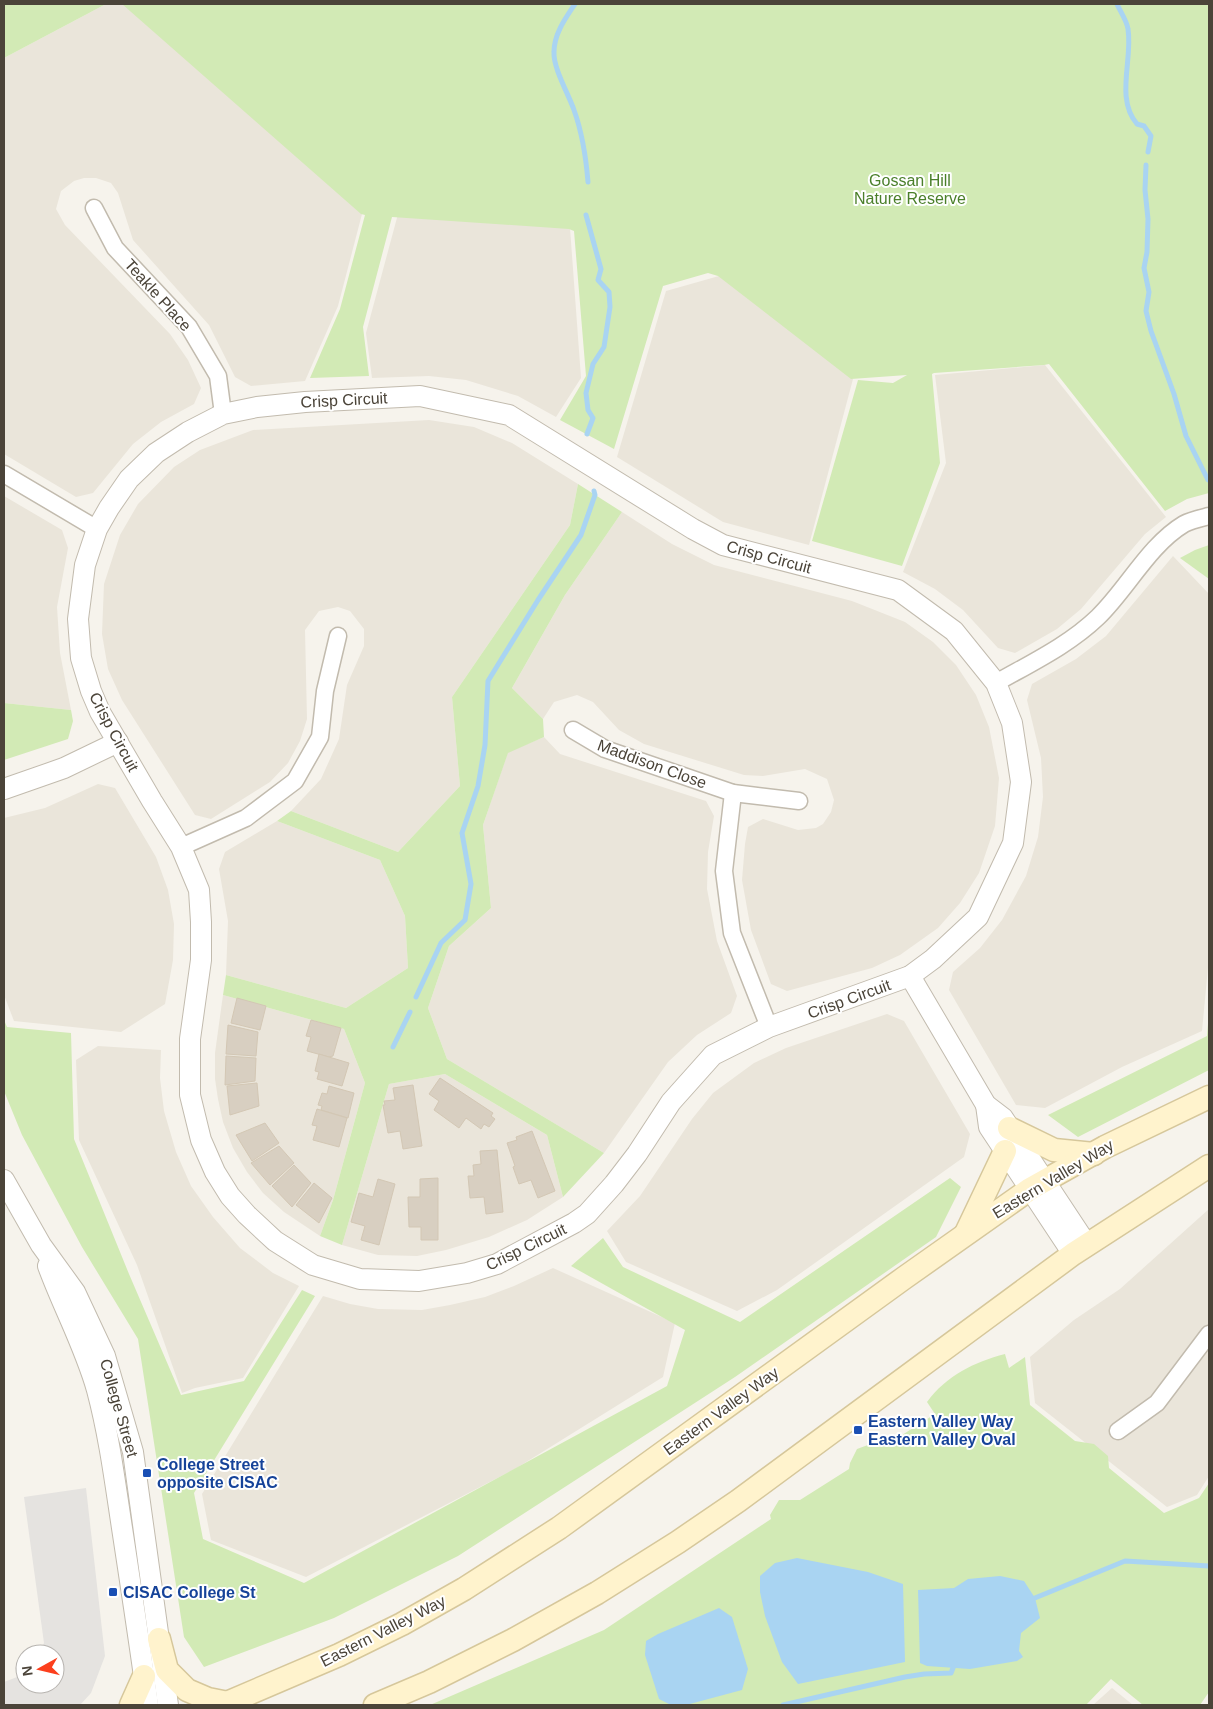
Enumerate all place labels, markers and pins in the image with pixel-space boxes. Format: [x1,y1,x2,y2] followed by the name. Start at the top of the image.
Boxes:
[868,1413,1016,1448] place label: Eastern Valley Way Eastern Valley Oval
[852,1424,864,1436] marker: Eastern Valley Way Eastern Valley Oval
[157,1456,278,1491] place label: College Street opposite CISAC
[141,1467,153,1479] marker: College Street opposite CISAC
[123,1584,256,1601] place label: CISAC College St
[107,1586,119,1598] marker: CISAC College St

